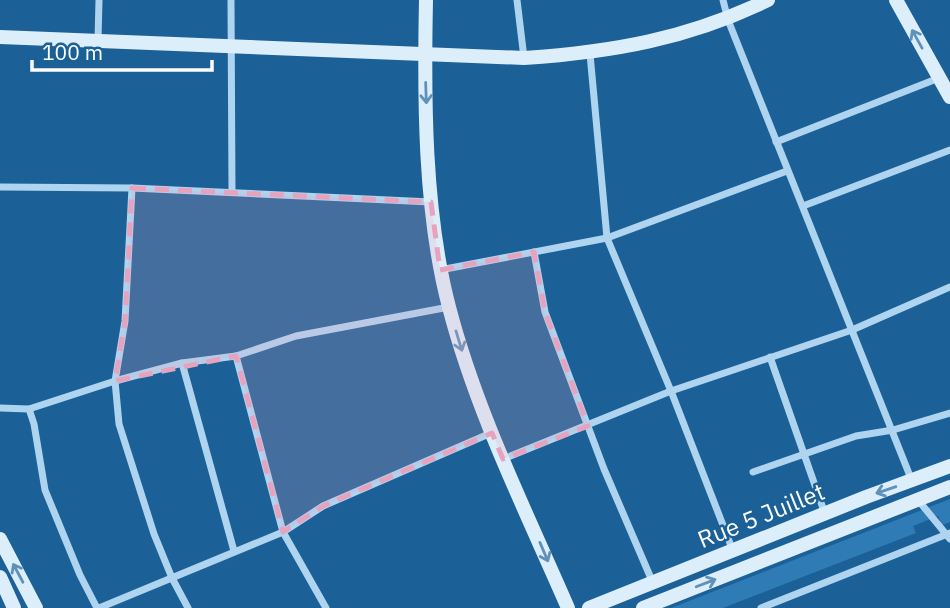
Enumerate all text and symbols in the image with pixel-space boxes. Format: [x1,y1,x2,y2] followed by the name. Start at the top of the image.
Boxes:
[32,28,212,72] scale bar
[910,29,923,50] one-way arrow
[42,38,103,66] text: 100 m
[420,81,433,104] one-way arrow
[454,330,467,352] one-way arrow
[693,475,829,555] street label: Rue 5 Juillet
[876,485,898,497] one-way arrow
[538,541,551,563] one-way arrow
[11,563,24,584] one-way arrow
[695,576,717,589] one-way arrow

